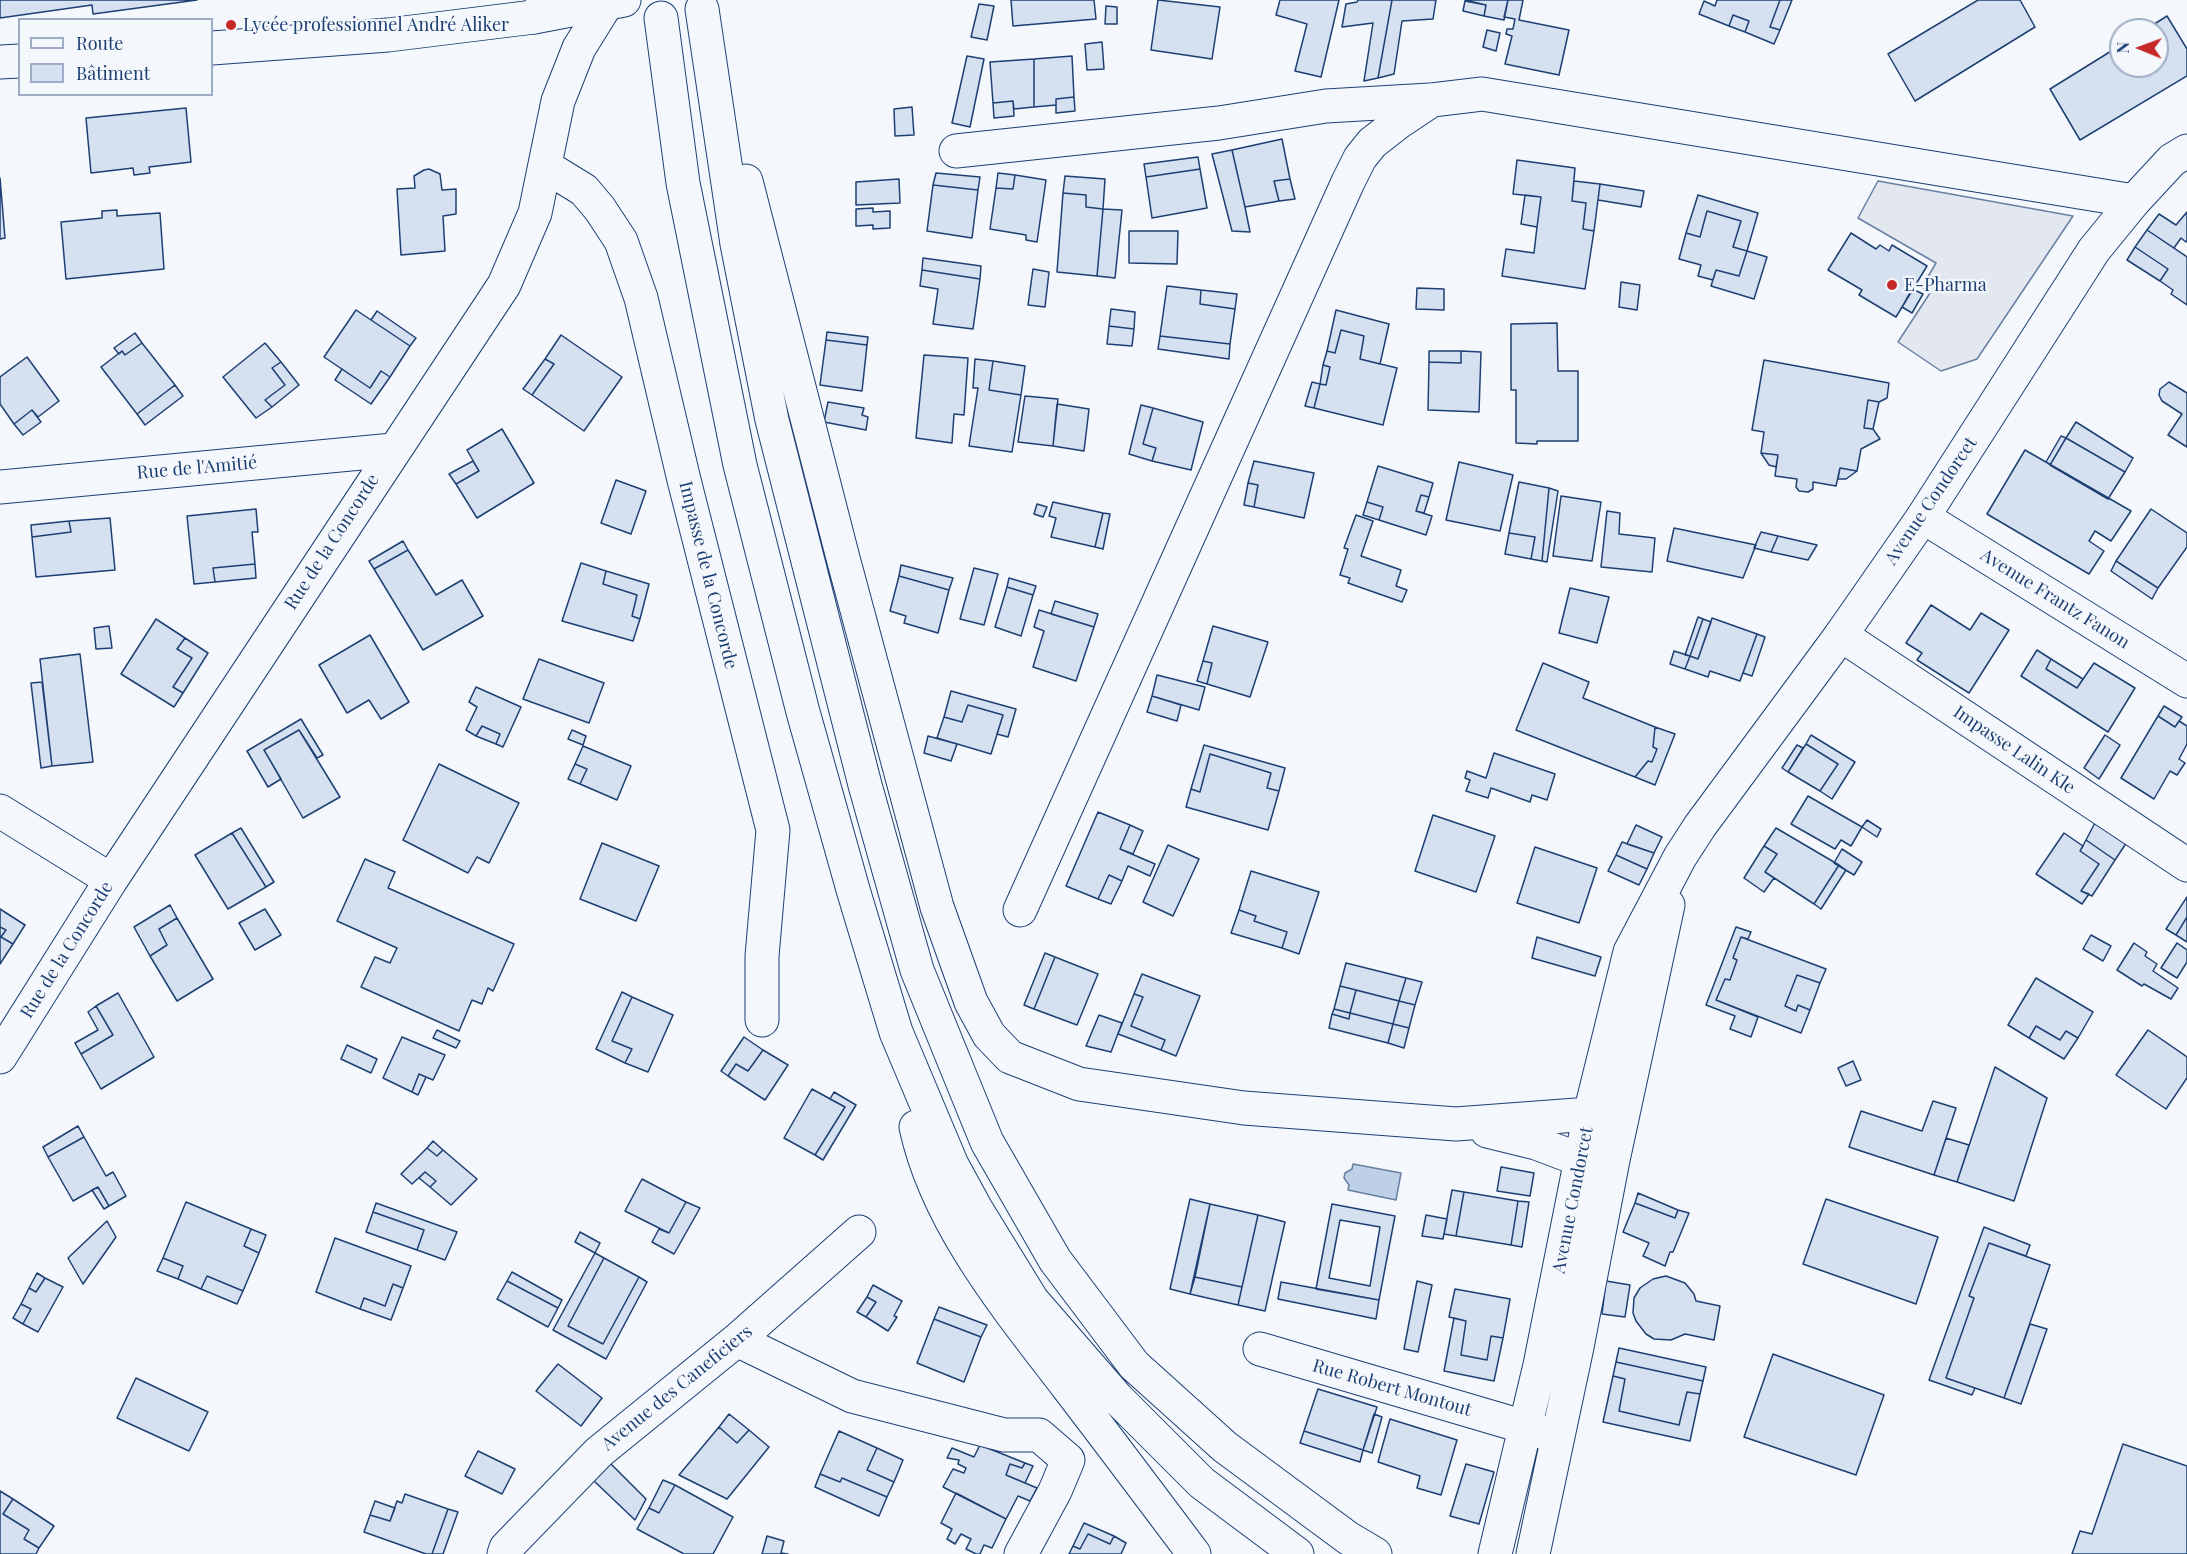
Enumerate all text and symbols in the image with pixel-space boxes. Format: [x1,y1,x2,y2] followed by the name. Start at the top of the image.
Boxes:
[243,14,509,36] place label: Lycée professionnel André Aliker
[18,18,213,96] legend
[224,18,238,32] marker: Lycée professionnel André Aliker
[2109,18,2169,78] north arrow
[76,31,123,55] text: Route
[2112,42,2133,54] text: N
[76,61,150,85] text: Bâtiment
[1904,274,1987,296] place label: E-Pharma
[1885,278,1899,292] marker: E-Pharma
[1880,433,1982,569] street label: Avenue Condorcet
[136,452,258,484] street label: Rue de l'Amitié
[280,470,384,614] street label: Rue de la Concorde
[674,479,742,671] street label: Impasse de la Concorde
[1977,544,2133,654] street label: Avenue Frantz Fanon
[1949,701,2079,799] street label: Impasse Lalin Kle
[16,878,118,1022] street label: Rue de la Concorde
[1548,1125,1598,1275] street label: Avenue Condorcet
[597,1321,757,1455] street label: Avenue des Caneficiers
[1310,1355,1474,1421] street label: Rue Robert Montout

